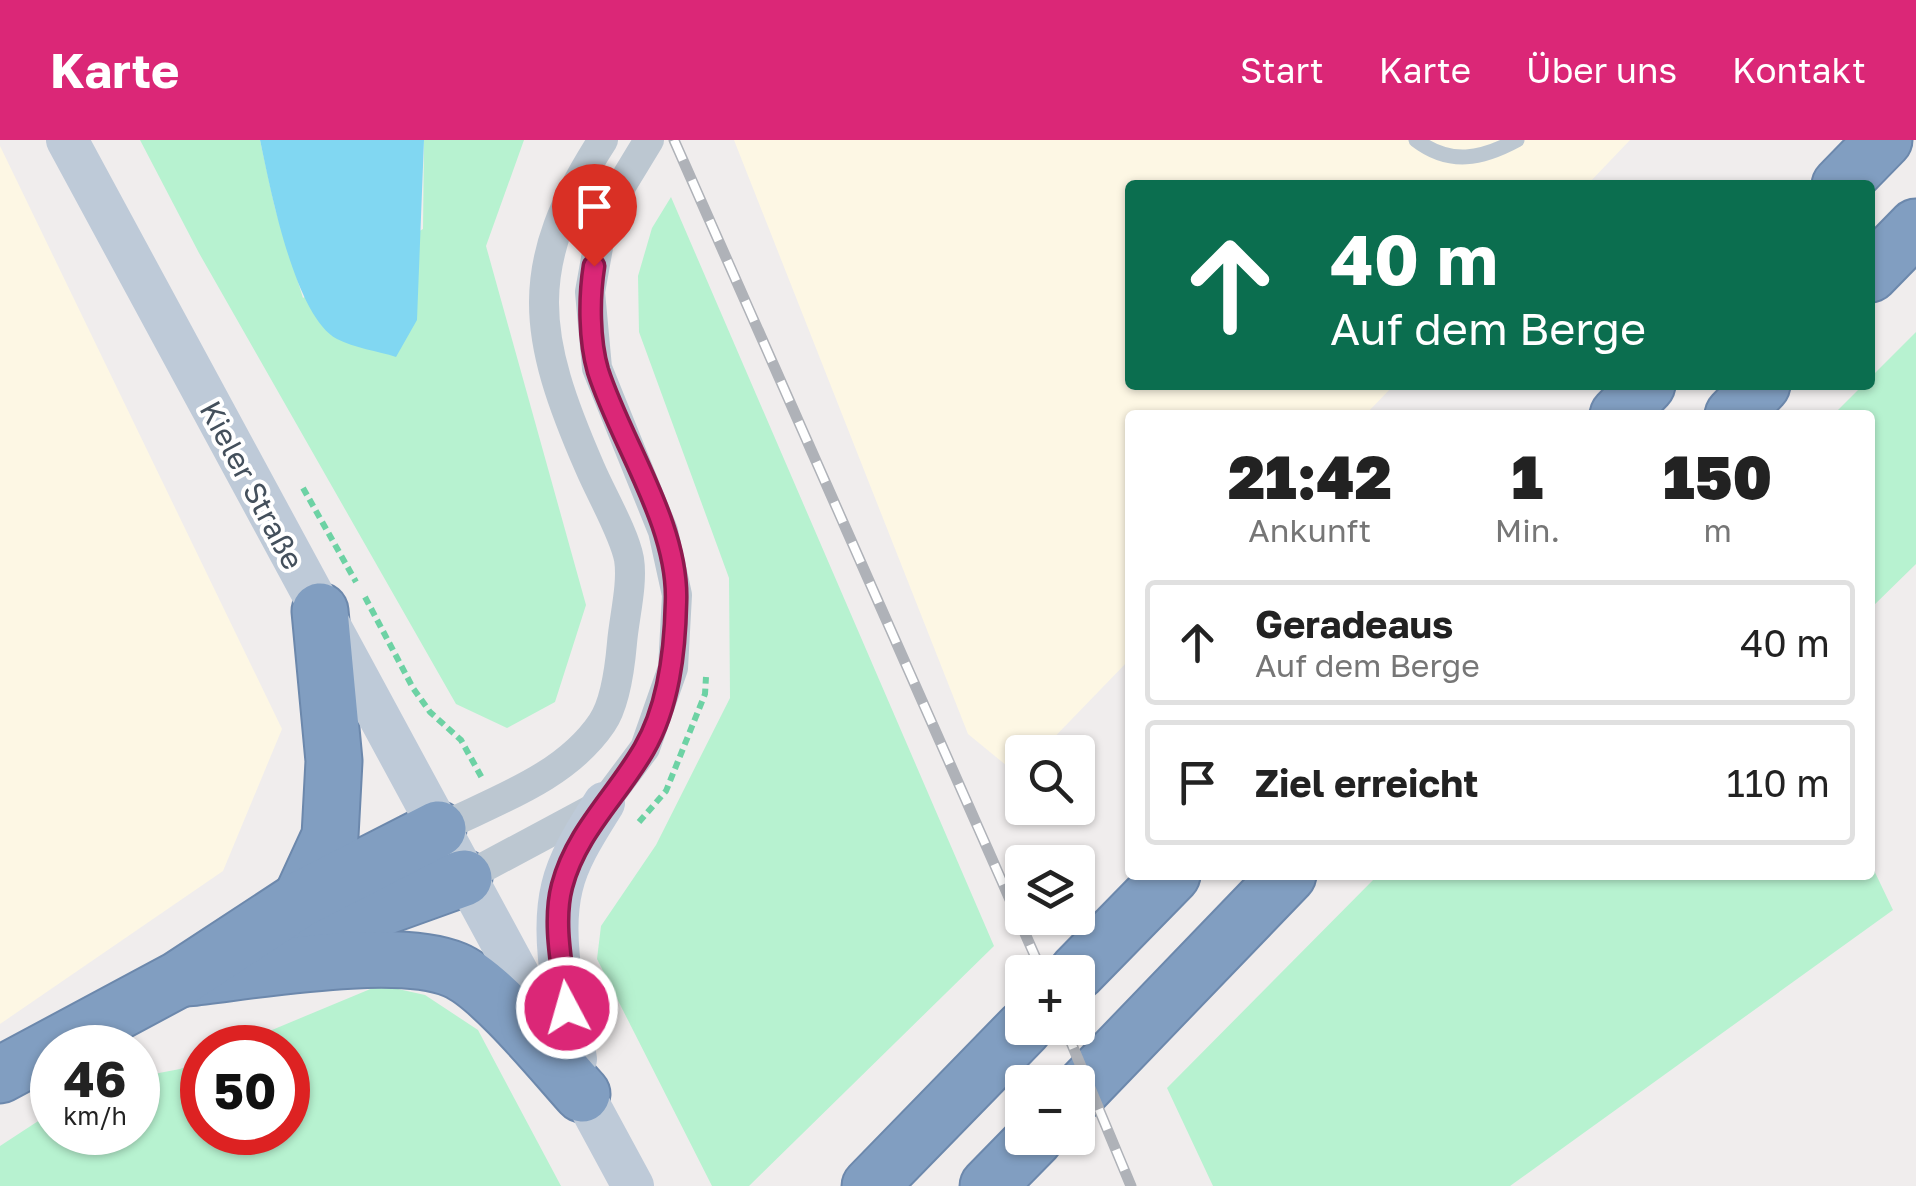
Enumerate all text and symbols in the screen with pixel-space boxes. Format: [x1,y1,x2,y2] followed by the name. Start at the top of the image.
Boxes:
[50,41,179,99] text: Karte
[1240,49,1324,91] text: Start
[1379,49,1471,91] text: Karte
[1526,49,1677,91] text: Über uns
[1732,49,1866,91] text: Kontakt
[552,164,637,267] pin
[567,179,622,234] icon: arrive
[1330,216,1498,300] text: 40 m
[1165,220,1295,350] icon: ahead
[1330,301,1646,355] text: Auf dem Berge
[192,395,312,575] street label: Kieler Straße
[1228,440,1392,512] text: 21:42
[1512,440,1543,512] text: 1
[1663,440,1772,512] text: 150
[1248,511,1371,549] text: Ankunft
[1495,511,1560,549] text: Min.
[1703,511,1732,549] text: m
[1255,601,1453,646] text: Geradeaus
[1170,615,1225,670] icon: ahead
[1740,620,1830,665] text: 40 m
[1255,646,1480,684] text: Auf dem Berge
[1005,735,1095,1155] map controls
[1005,735,1095,825] button: search
[1170,755,1225,810] icon: arrive
[1255,760,1478,805] text: Ziel erreicht
[1726,760,1830,805] text: 110 m
[1005,845,1095,935] button: layers
[1005,955,1095,1045] button: +
[515,956,619,1060] position arrow
[180,1025,310,1155] speed limit sign: 50
[63,1048,126,1108] text: 46
[1005,1065,1095,1155] button: −
[63,1100,127,1131] text: km/h

